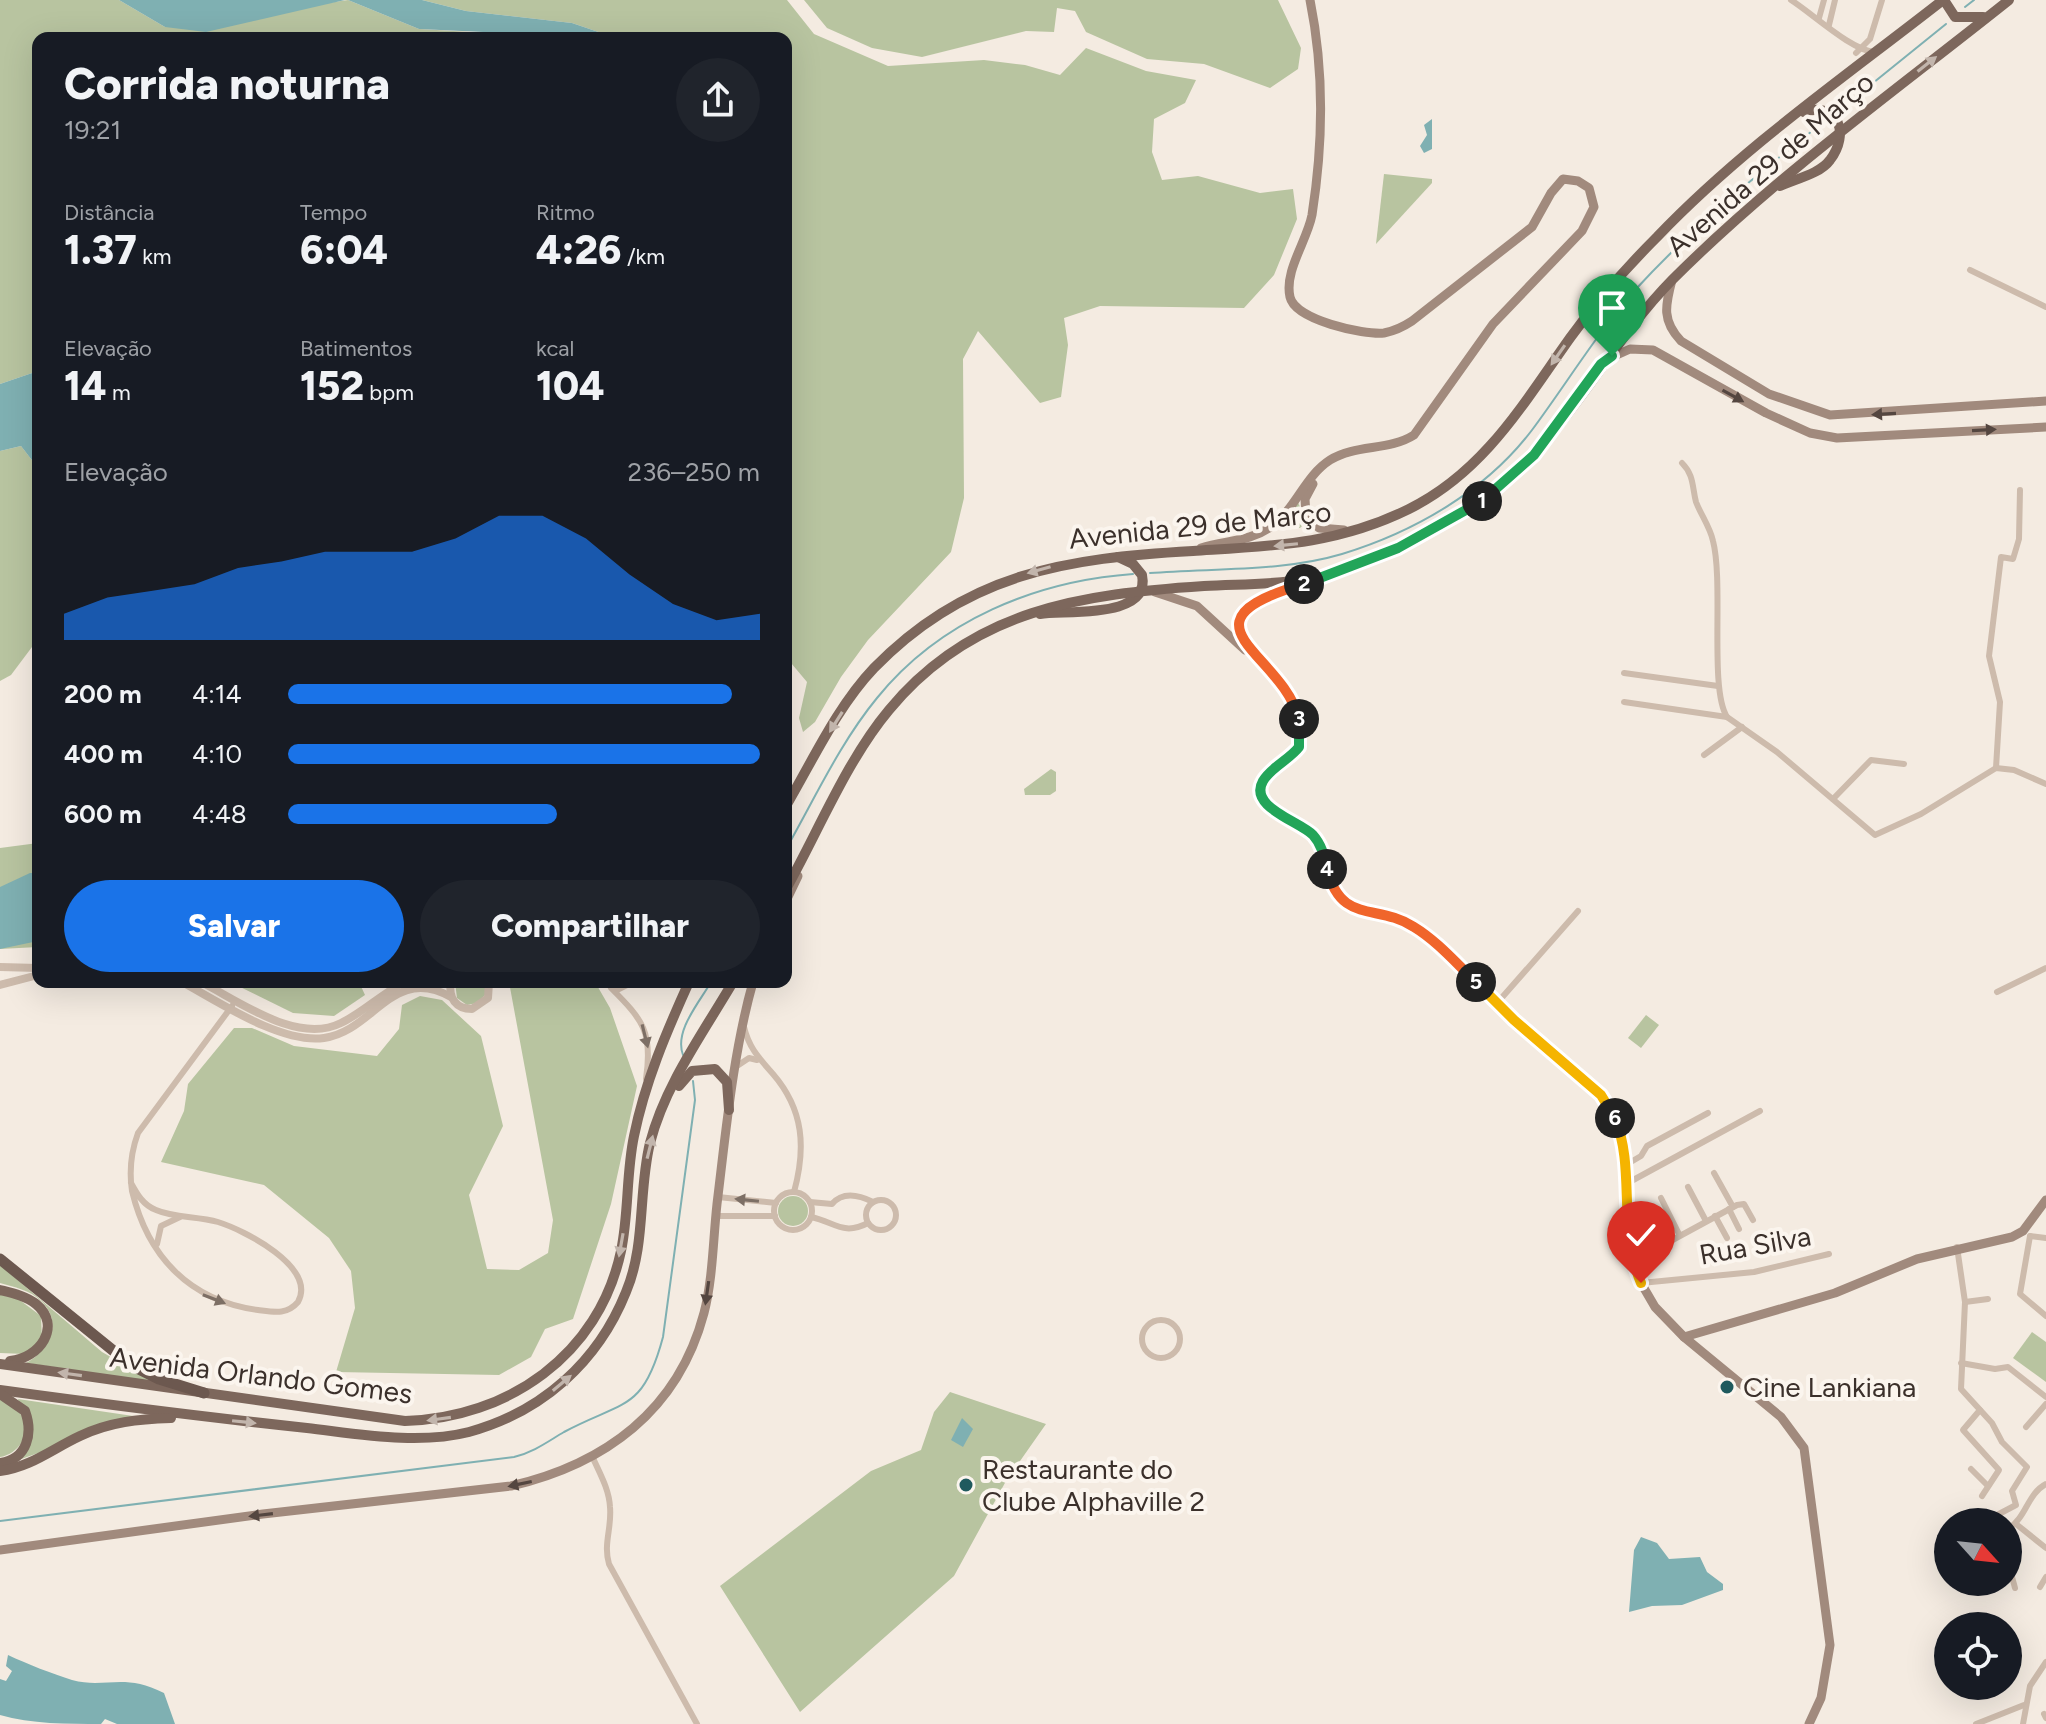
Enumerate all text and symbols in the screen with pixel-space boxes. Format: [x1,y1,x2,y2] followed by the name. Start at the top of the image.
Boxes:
[1917,56,1937,72] one-way arrow
[64,57,390,110] text: Corrida noturna
[676,58,760,142] button: share
[1659,65,1881,263] street label: Avenida 29 de Março
[64,114,121,146] text: 19:21
[64,199,154,226] text: Distância
[300,199,367,226] text: Tempo
[536,199,595,226] text: Ritmo
[64,226,137,274] text: 1.37
[300,226,388,274] text: 6:04
[536,226,621,274] text: 4:26
[137,243,172,270] text: km
[621,243,665,270] text: /km
[1578,274,1646,356] pin
[1590,286,1634,330] icon: arrive
[64,335,152,362] text: Elevação
[300,335,412,362] text: Batimentos
[536,335,574,362] text: kcal
[1551,345,1566,366] one-way arrow
[64,362,107,410] text: 14
[300,362,364,410] text: 152
[536,362,605,410] text: 104
[107,379,131,406] text: m
[364,379,414,406] text: bpm
[1722,389,1745,402] one-way arrow
[1871,407,1897,420] one-way arrow
[1972,424,1997,437] one-way arrow
[64,456,168,488] text: Elevação
[628,456,760,488] text: 236–250 m
[1462,481,1502,521] pin: 1
[1477,487,1487,514] text: 1
[1067,494,1333,556] street label: Avenida 29 de Março
[1273,539,1298,552] one-way arrow
[1026,564,1051,576] one-way arrow
[1284,564,1324,604] pin: 2
[1298,570,1310,597] text: 2
[64,678,142,710] text: 200 m
[192,678,242,710] text: 4:14
[1279,699,1319,739] pin: 3
[1293,705,1305,732] text: 3
[829,711,843,733] one-way arrow
[64,738,143,770] text: 400 m
[192,738,242,770] text: 4:10
[64,798,142,830] text: 600 m
[192,798,247,830] text: 4:48
[1307,849,1347,889] pin: 4
[1320,855,1334,882] text: 4
[64,880,404,972] button: Salvar
[420,880,760,972] button: Compartilhar
[1456,962,1496,1002] pin: 5
[1470,968,1482,995] text: 5
[640,1024,652,1049] one-way arrow
[1595,1098,1635,1138] pin: 6
[1609,1104,1621,1131] text: 6
[644,1134,657,1159] one-way arrow
[734,1194,759,1207] one-way arrow
[1607,1201,1675,1283] pin
[1619,1213,1663,1257] icon: check
[1697,1218,1813,1272] street label: Rua Silva
[615,1233,627,1258] one-way arrow
[701,1281,713,1306] one-way arrow
[202,1293,226,1306] one-way arrow
[108,1340,414,1410] street label: Avenida Orlando Gomes
[58,1367,83,1380] one-way arrow
[1743,1370,1916,1404] place label: Cine Lankiana
[552,1375,572,1392] one-way arrow
[1718,1378,1736,1396] marker: Cine Lankiana
[426,1412,451,1425] one-way arrow
[232,1415,257,1428] one-way arrow
[982,1452,1205,1518] place label: Restaurante do Clube Alphaville 2
[957,1476,975,1494] marker: Restaurante do Clube Alphaville 2
[507,1478,532,1491] one-way arrow
[249,1508,274,1521] one-way arrow
[1934,1508,2022,1596] north arrow
[1934,1508,2022,1700] map controls
[1934,1612,2022,1700] button: locate

